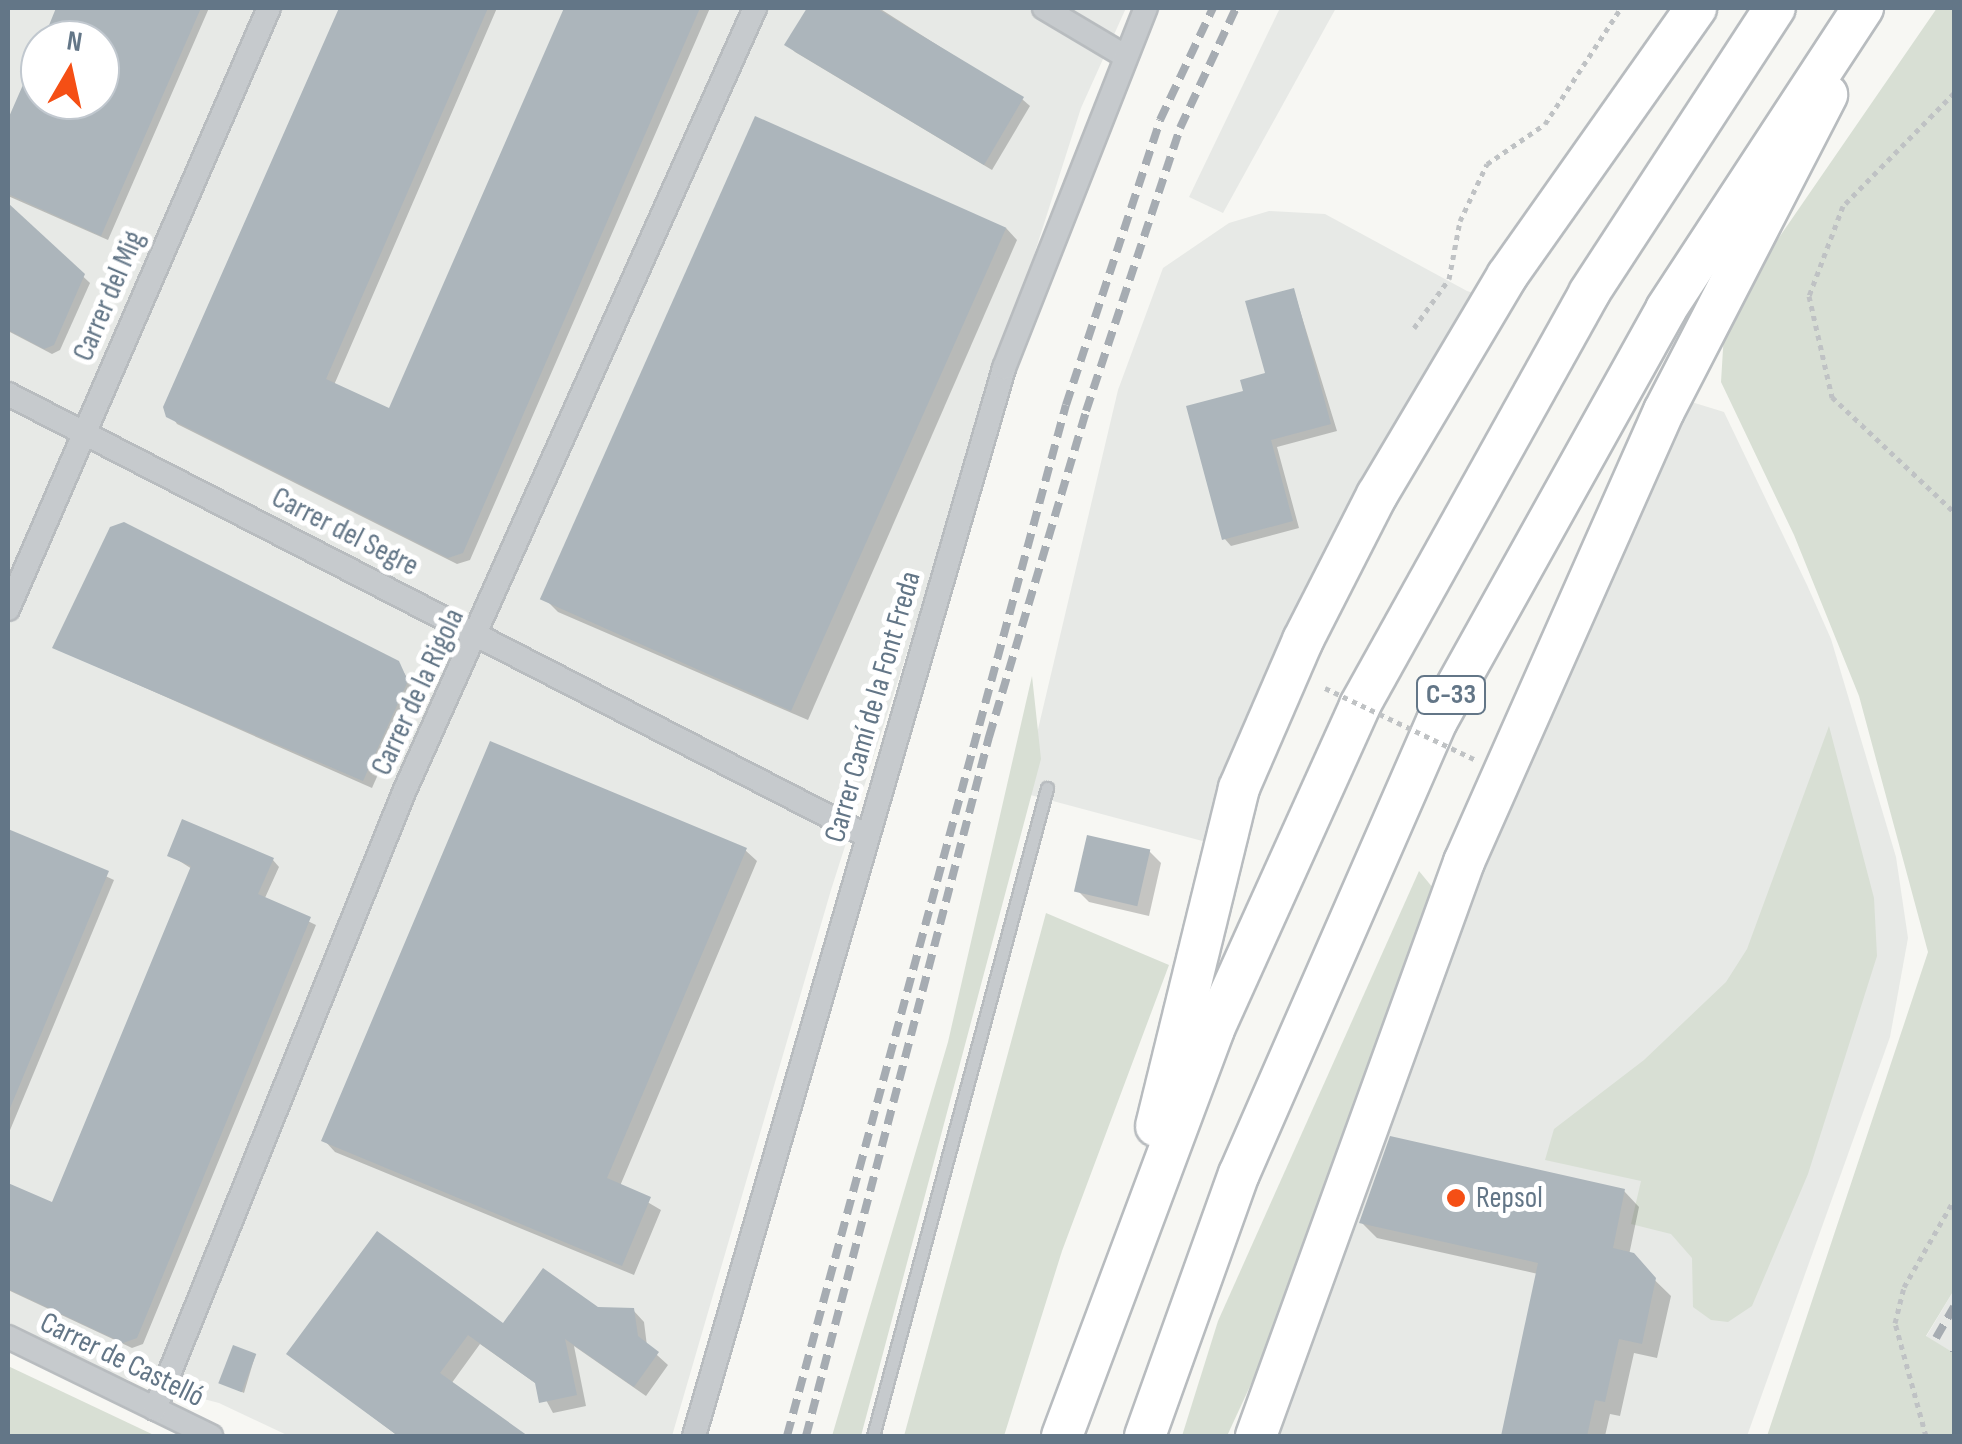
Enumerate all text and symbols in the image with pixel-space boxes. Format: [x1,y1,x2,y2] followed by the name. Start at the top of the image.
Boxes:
[20,20,120,120] north arrow
[64,24,84,59] text: N
[65,225,153,367] street label: Carrer del Mig
[266,480,424,584] street label: Carrer del Segre
[817,567,929,847] street label: Carrer Camí de la Font Freda
[364,603,472,781] street label: Carrer de la Rigola
[1416,672,1486,718] road number: C-33
[1476,1180,1543,1216] place label: Repsol
[1445,1187,1467,1209] marker: Repsol
[34,1305,210,1415] street label: Carrer de Castelló

